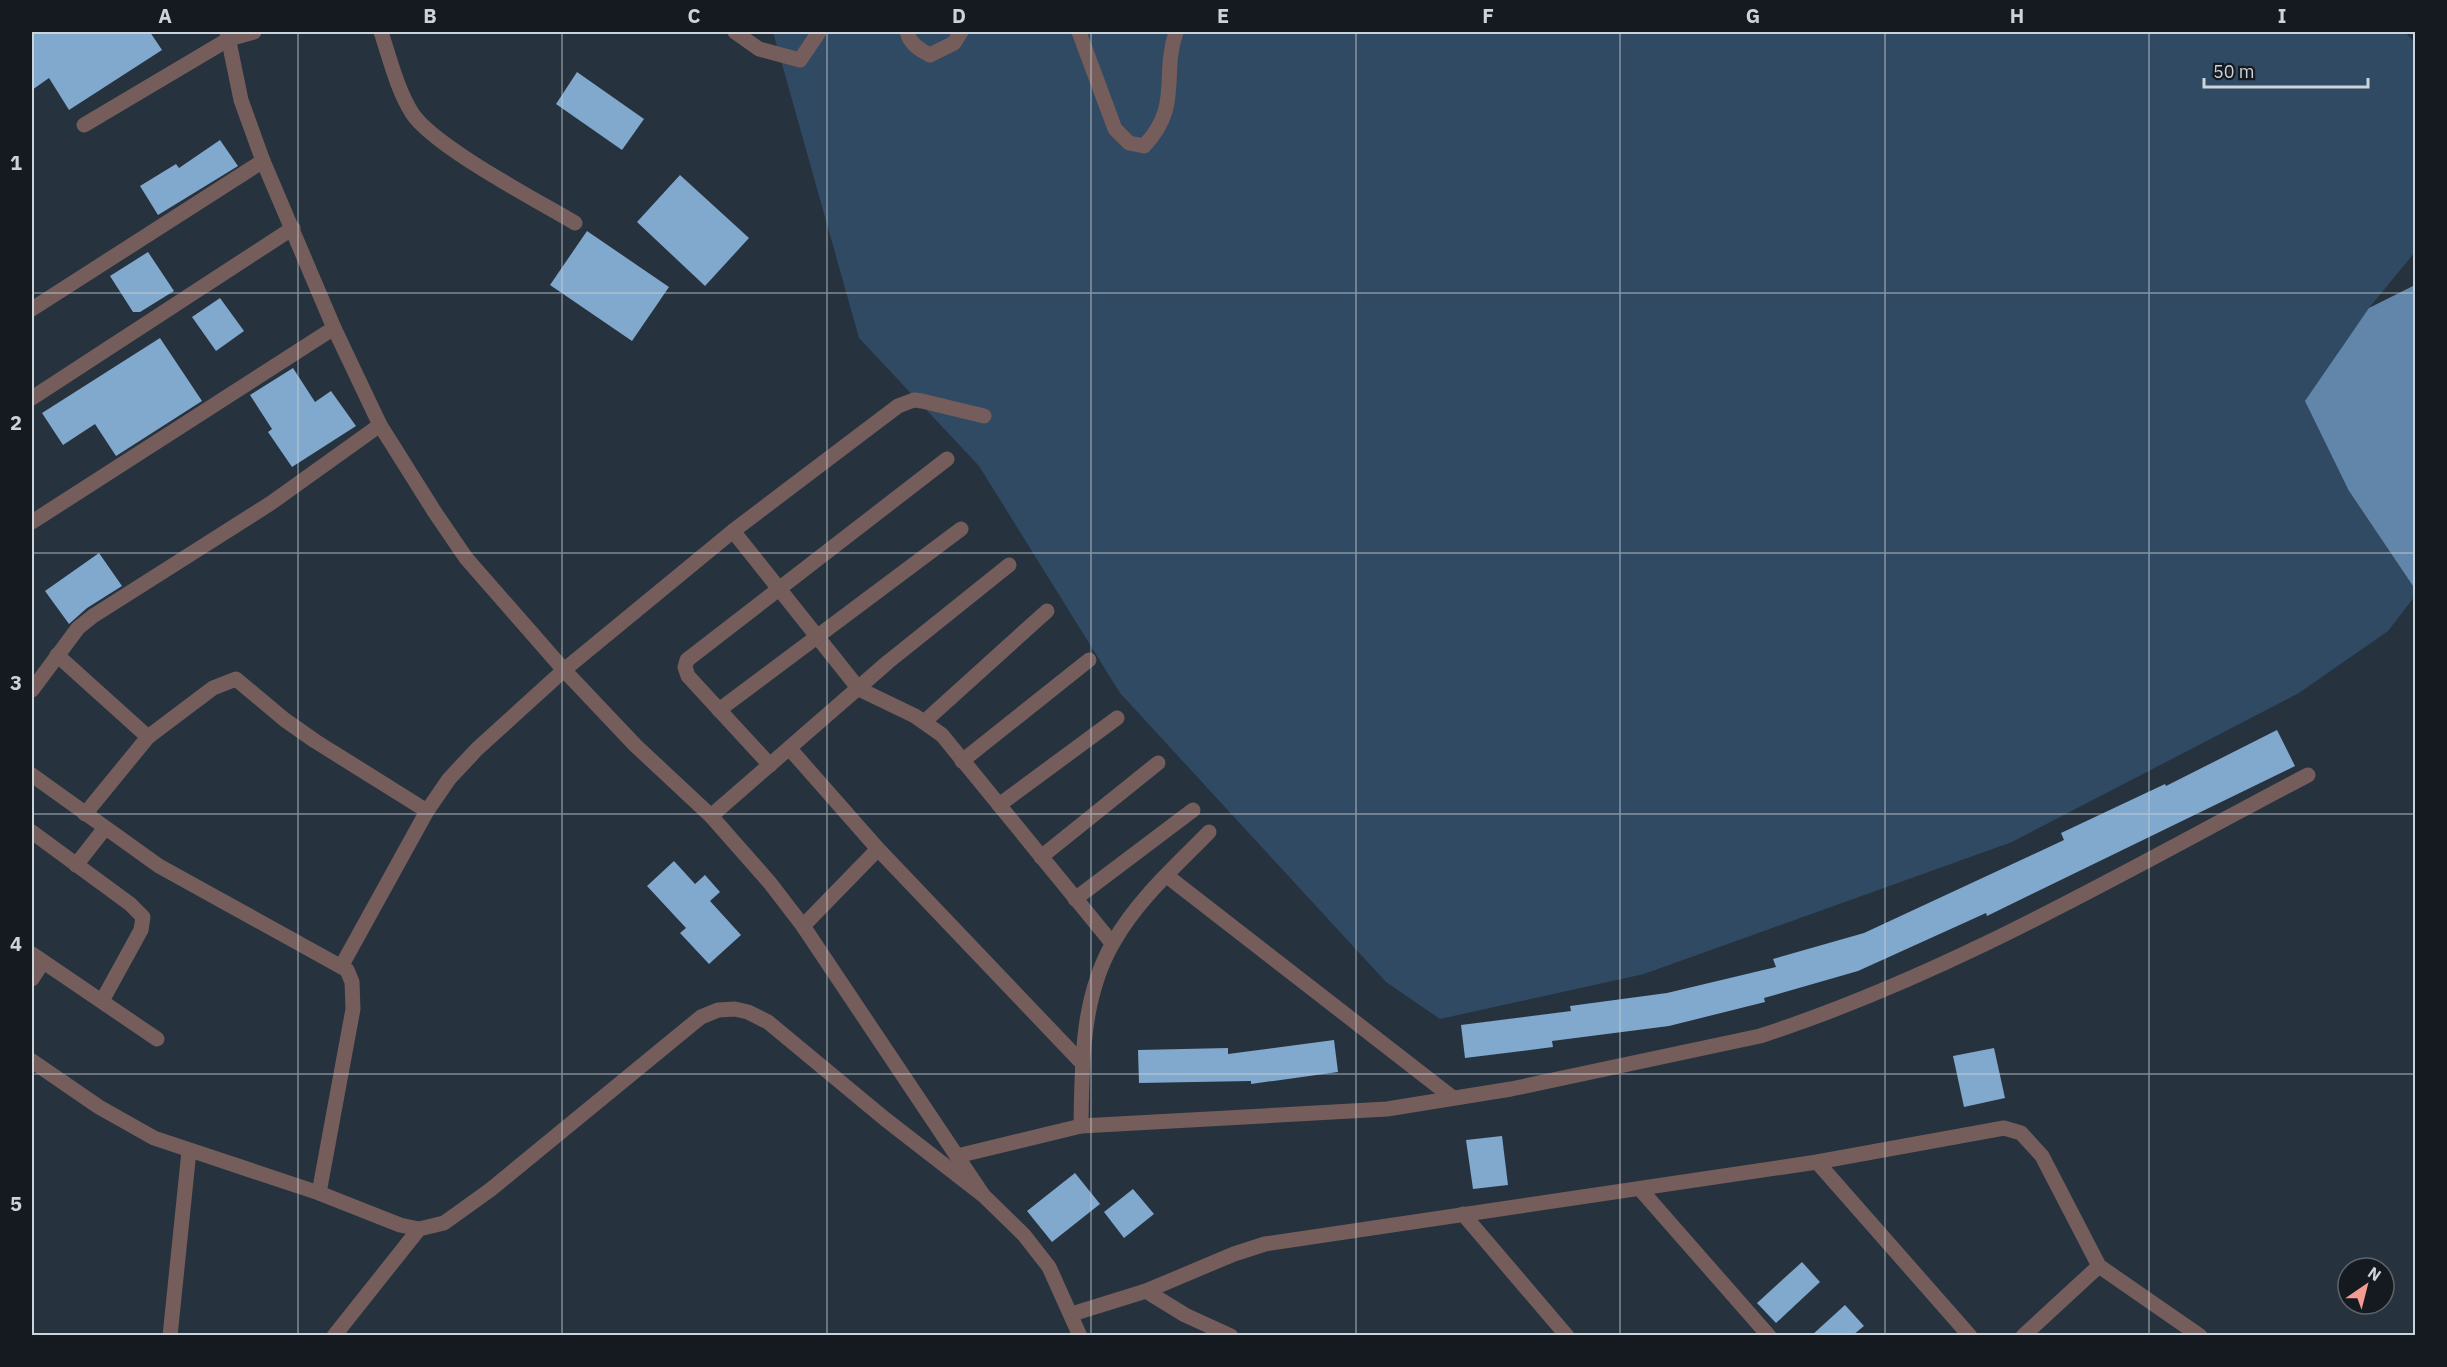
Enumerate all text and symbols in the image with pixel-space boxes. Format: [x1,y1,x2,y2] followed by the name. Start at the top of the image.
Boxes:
[158,2,172,29] text: A
[423,2,437,29] text: B
[687,2,701,29] text: C
[952,2,966,29] text: D
[1217,2,1229,29] text: E
[1482,2,1494,29] text: F
[1746,2,1760,29] text: G
[2010,2,2024,29] text: H
[2278,2,2286,29] text: I
[2204,51,2368,89] scale bar
[2213,60,2255,83] text: 50 m
[10,149,22,176] text: 1
[10,409,22,436] text: 2
[10,669,22,696] text: 3
[10,930,22,957] text: 4
[10,1190,22,1217] text: 5
[2336,1256,2396,1316] north arrow
[2364,1262,2385,1285] text: N

